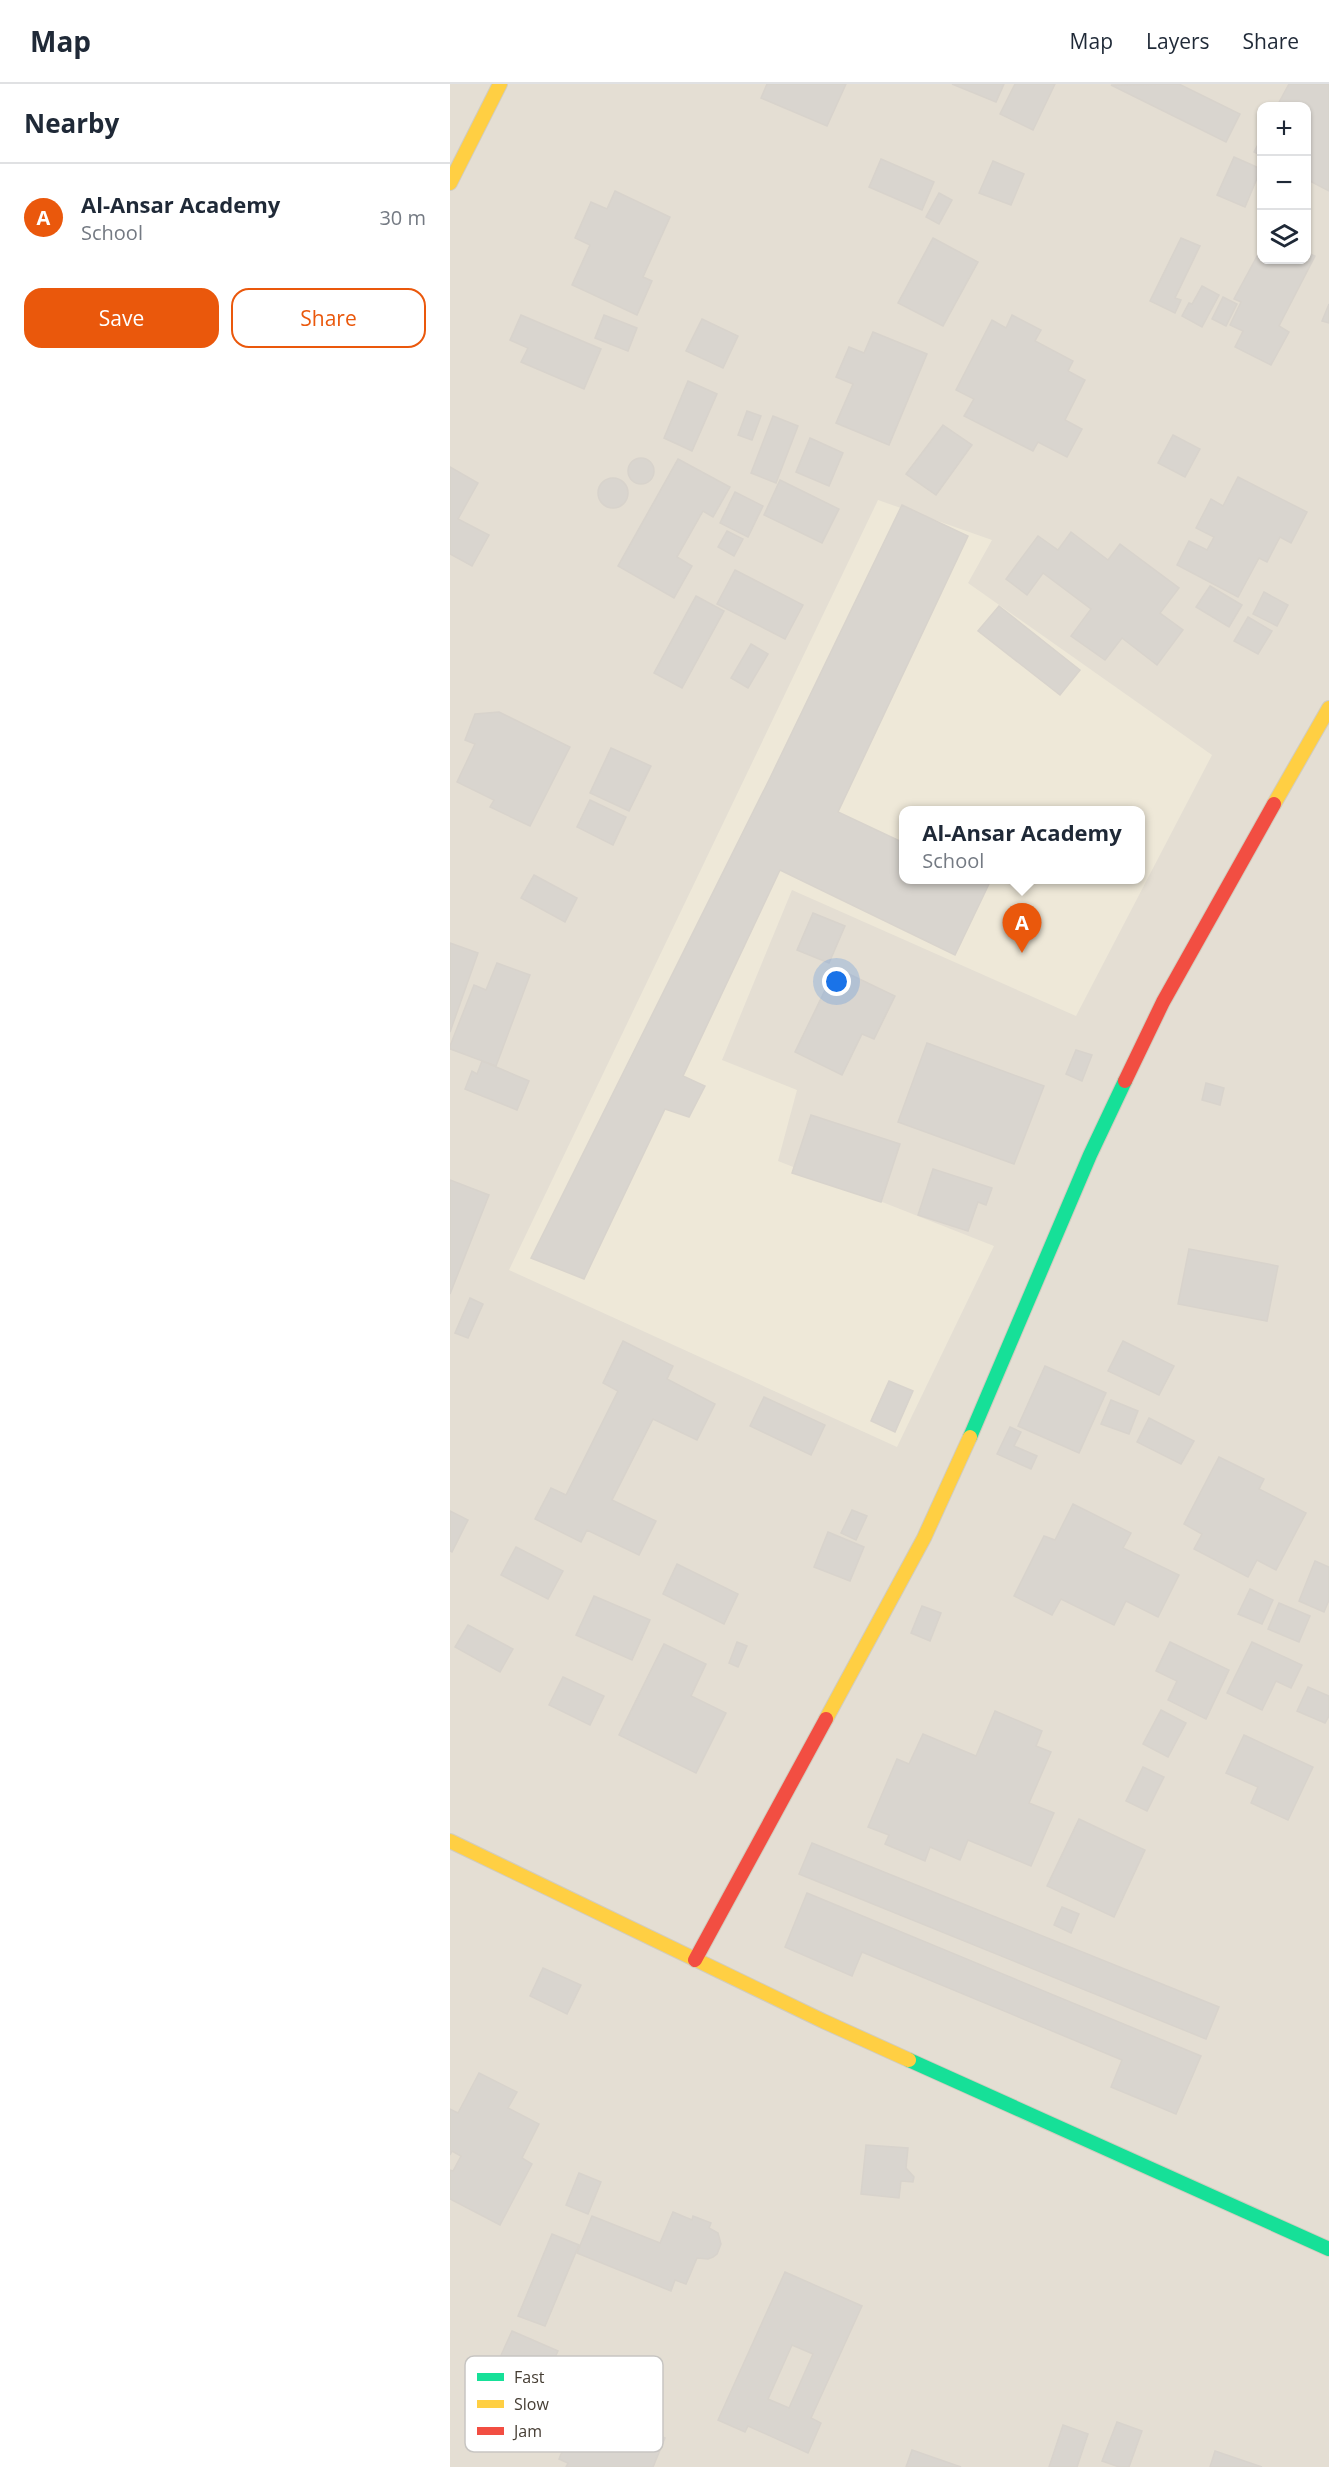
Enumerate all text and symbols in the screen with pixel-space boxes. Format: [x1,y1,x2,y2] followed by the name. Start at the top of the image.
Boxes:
[30,22,91,60] text: Map
[1070,27,1113,55] text: Map
[1146,27,1210,55] text: Layers
[1243,27,1299,55] text: Share
[1257,102,1311,264] map controls
[1257,102,1311,156] button: +
[24,105,119,141] text: Nearby
[1257,156,1311,210] button: −
[81,189,280,219] text: Al-Ansar Academy
[37,204,50,231] text: A
[379,204,426,231] text: 30 m
[1257,210,1311,264] button: layers
[81,219,143,246] text: School
[24,288,219,348] button: Save
[231,288,426,348] button: Share
[899,806,1145,884] popup
[922,817,1122,847] text: Al-Ansar Academy
[922,847,984,874] text: School
[1002,904,1042,953] pin: A
[822,967,851,996] your location
[465,2356,663,2452] legend
[514,2366,545,2388] text: Fast
[514,2393,549,2415] text: Slow
[512,2420,542,2442] text: Jam

